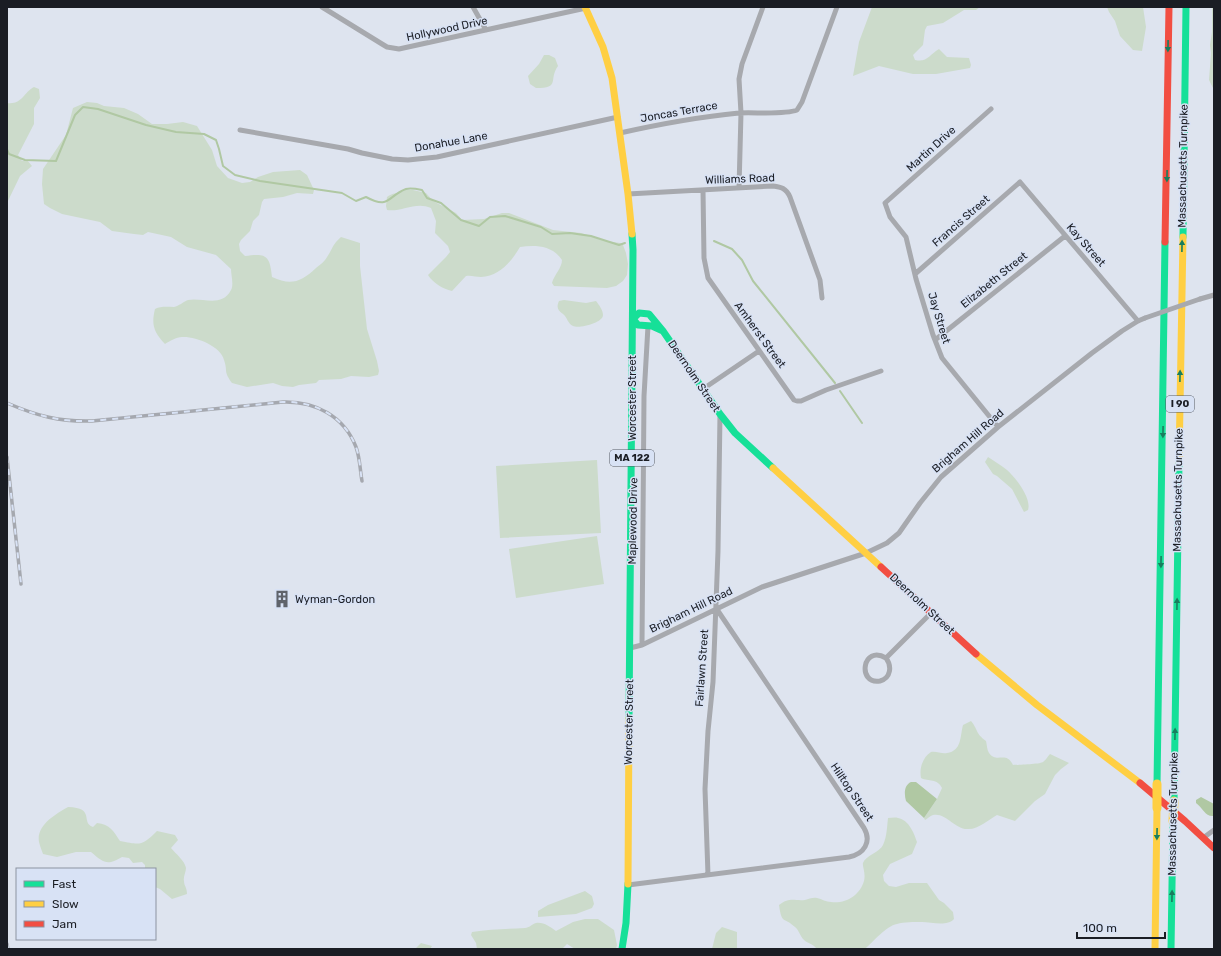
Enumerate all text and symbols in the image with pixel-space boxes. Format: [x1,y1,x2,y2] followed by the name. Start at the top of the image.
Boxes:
[405,14,489,44] street label: Hollywood Drive
[1165,40,1172,52] one-way arrow
[639,99,719,125] street label: Joncas Terrace
[1175,104,1191,228] street label: Massachusetts Turnpike
[904,123,958,175] street label: Martin Drive
[413,129,489,155] street label: Donahue Lane
[1163,170,1170,182] one-way arrow
[705,171,775,187] street label: Williams Road
[930,192,993,250] street label: Francis Street
[1064,221,1109,270] street label: Kay Street
[1179,239,1185,252] one-way arrow
[958,249,1030,311] street label: Elizabeth Street
[925,291,953,346] street label: Jay Street
[732,299,789,371] street label: Amherst Street
[665,338,723,415] street label: Deernolm Street
[626,354,639,441] street label: Worcester Street
[1177,369,1183,382] one-way arrow
[1166,396,1194,412] road number: I 90
[930,406,1006,476] street label: Brigham Hill Road
[1160,426,1166,439] one-way arrow
[1170,428,1186,552] street label: Massachusetts Turnpike
[610,450,654,466] road number: MA 122
[626,477,640,565] street label: Maplewood Drive
[1158,556,1164,569] one-way arrow
[887,571,958,638] street label: Deernolm Street
[647,584,735,636] street label: Brigham Hill Road
[272,589,292,609] building icon: Wyman-Gordon
[295,593,375,606] place label: Wyman-Gordon
[1173,598,1180,610] one-way arrow
[693,628,711,707] street label: Fairlawn Street
[622,678,636,765] street label: Worcester Street
[1171,728,1178,740] one-way arrow
[1165,752,1181,876] street label: Massachusetts Turnpike
[828,760,877,824] street label: Hilltop Street
[1153,828,1160,840] one-way arrow
[16,868,156,940] legend
[52,877,76,891] text: Fast
[1169,889,1175,902] one-way arrow
[52,897,79,911] text: Slow
[1077,914,1165,940] scale bar
[52,917,77,931] text: Jam
[1083,921,1117,935] text: 100 m

